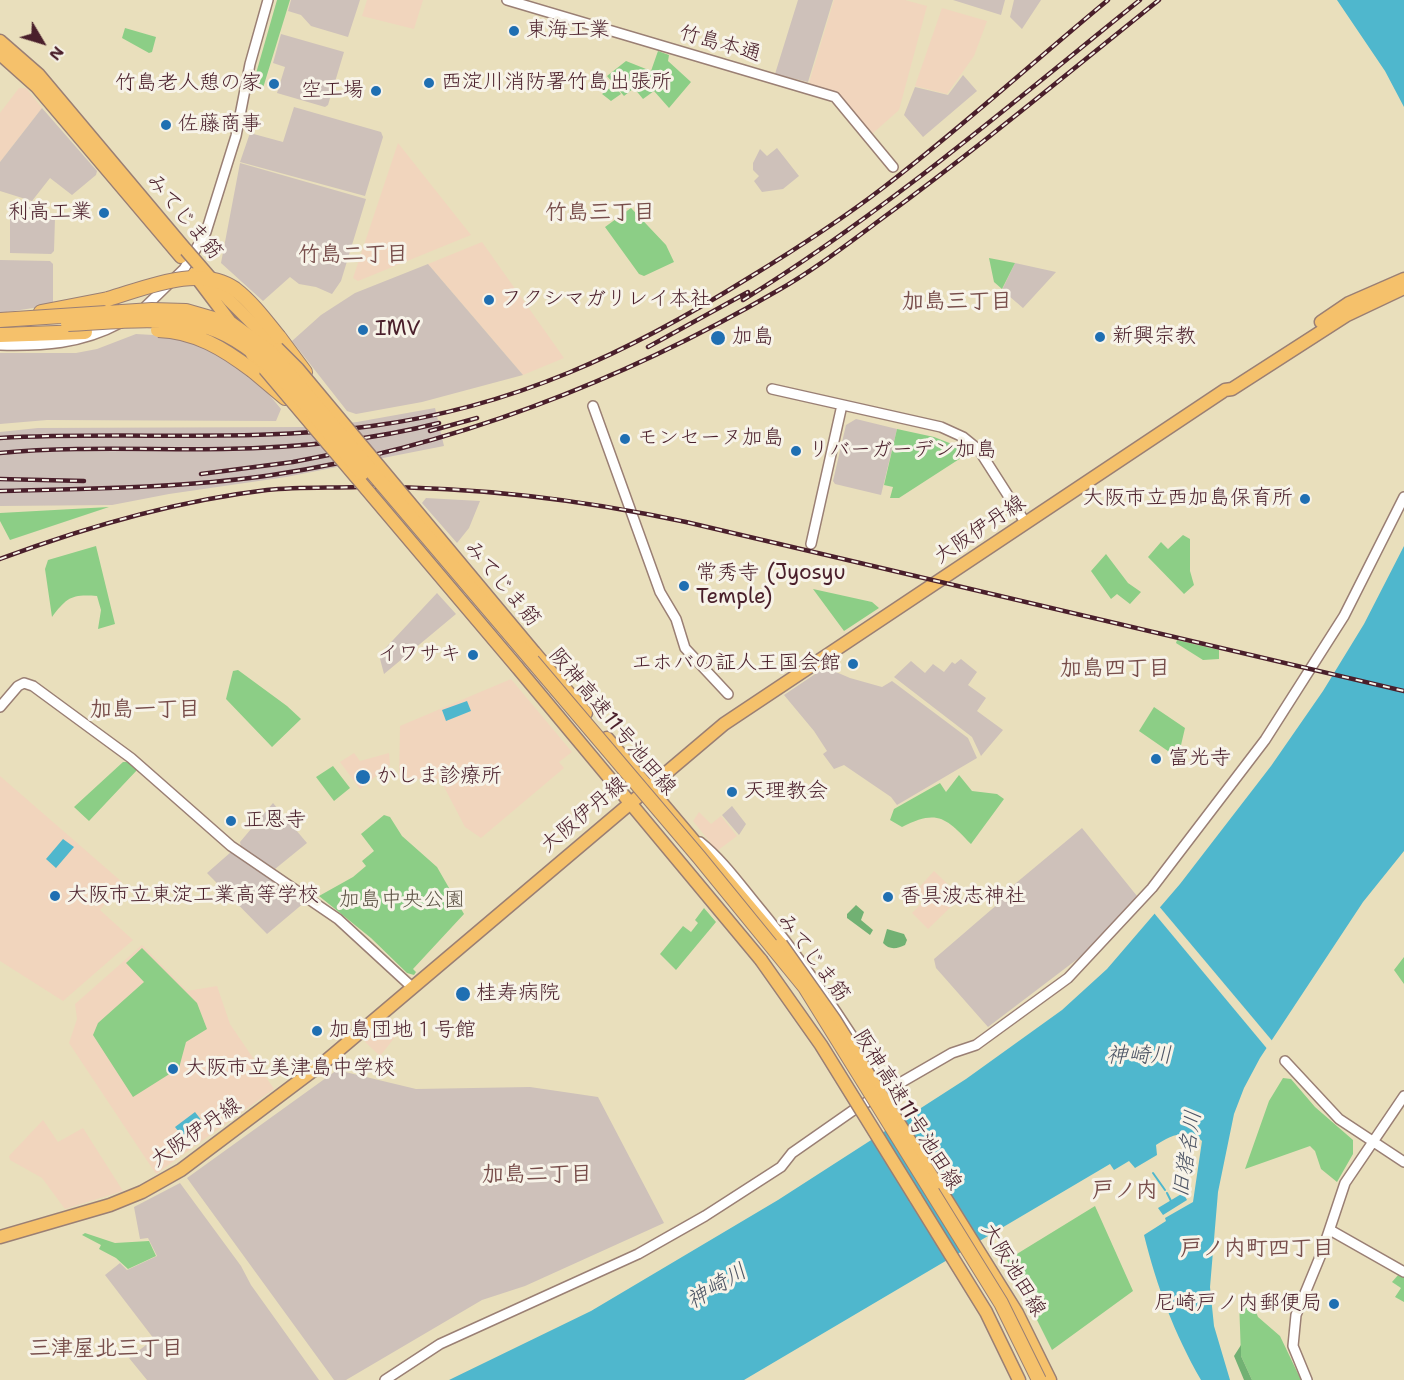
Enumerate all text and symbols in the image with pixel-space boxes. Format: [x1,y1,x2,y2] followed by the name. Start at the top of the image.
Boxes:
[12,12,72,72] north arrow
[526,18,610,44] place label: 東海工業
[676,20,764,68] street label: 竹島本通
[507,24,521,38] marker: 東海工業
[44,42,69,65] text: N
[441,70,672,96] place label: 西淀川消防署竹島出張所
[115,71,262,97] place label: 竹島老人憩の家
[422,76,436,90] marker: 西淀川消防署竹島出張所
[267,77,281,91] marker: 竹島老人憩の家
[301,78,364,104] place label: 空工場
[369,84,383,98] marker: 空工場
[178,112,262,138] place label: 佐藤商事
[159,118,173,132] marker: 佐藤商事
[141,169,227,265] street label: みてじま筋
[8,200,92,226] place label: 利高工業
[545,200,655,226] district label: 竹島三丁目
[97,206,111,220] marker: 利高工業
[298,242,408,268] district label: 竹島二丁目
[501,287,711,313] place label: フクシマガリレイ本社
[902,289,1012,315] district label: 加島三丁目
[482,293,496,307] marker: フクシマガリレイ本社
[375,317,420,343] place label: IMV
[356,323,370,337] marker: IMV
[1112,324,1196,350] place label: 新興宗教
[732,325,774,351] place label: 加島
[709,329,727,347] marker: 加島
[1093,330,1107,344] marker: 新興宗教
[637,426,784,452] place label: モンセーヌ加島
[618,432,632,446] marker: モンセーヌ加島
[808,438,997,464] place label: リバーガーデン加島
[789,444,803,458] marker: リバーガーデン加島
[1083,486,1293,512] place label: 大阪市立西加島保育所
[929,490,1031,570] street label: 大阪伊丹線
[1298,492,1312,506] marker: 大阪市立西加島保育所
[459,536,545,632] street label: みてじま筋
[696,561,846,611] place label: 常秀寺 (Jyosyu Temple)
[677,579,691,593] marker: 常秀寺 (Jyosyu Temple)
[377,642,461,668] place label: イワサキ
[543,643,681,801] street label: 阪神高速11号池田線
[466,648,480,662] marker: イワサキ
[631,651,841,677] place label: エホバの証人王国会館
[1060,656,1170,682] district label: 加島四丁目
[846,657,860,671] marker: エホバの証人王国会館
[90,697,200,723] district label: 加島一丁目
[1168,746,1231,772] place label: 富光寺
[1149,752,1163,766] marker: 富光寺
[376,764,502,790] place label: かしま診療所
[354,768,372,786] marker: かしま診療所
[536,772,632,858] street label: 大阪伊丹線
[744,779,828,805] place label: 天理教会
[725,785,739,799] marker: 天理教会
[243,808,306,834] place label: 正恩寺
[224,814,238,828] marker: 正恩寺
[67,883,319,909] place label: 大阪市立東淀工業高等学校
[900,884,1026,910] place label: 香具波志神社
[339,888,465,914] park label: 加島中央公園
[48,889,62,903] marker: 大阪市立東淀工業高等学校
[881,890,895,904] marker: 香具波志神社
[771,908,855,1008] street label: みてじま筋
[476,981,560,1007] place label: 桂寿病院
[454,985,472,1003] marker: 桂寿病院
[329,1018,476,1044] place label: 加島団地１号館
[310,1024,324,1038] marker: 加島団地１号館
[847,1025,967,1195] street label: 阪神高速11号池田線
[1106,1043,1172,1069] water label: 神崎川
[185,1056,395,1082] place label: 大阪市立美津島中学校
[166,1062,180,1076] marker: 大阪市立美津島中学校
[146,1093,246,1173] street label: 大阪伊丹線
[1168,1108,1208,1200] water label: 旧猪名川
[482,1162,592,1188] district label: 加島二丁目
[1092,1178,1158,1204] district label: 戸ノ内
[975,1219,1051,1321] street label: 大阪池田線
[1180,1236,1334,1262] district label: 戸ノ内町四丁目
[682,1259,752,1315] water label: 神崎川
[1154,1291,1322,1317] place label: 尼崎戸ノ内郵便局
[1327,1297,1341,1311] marker: 尼崎戸ノ内郵便局
[29,1336,183,1362] district label: 三津屋北三丁目

